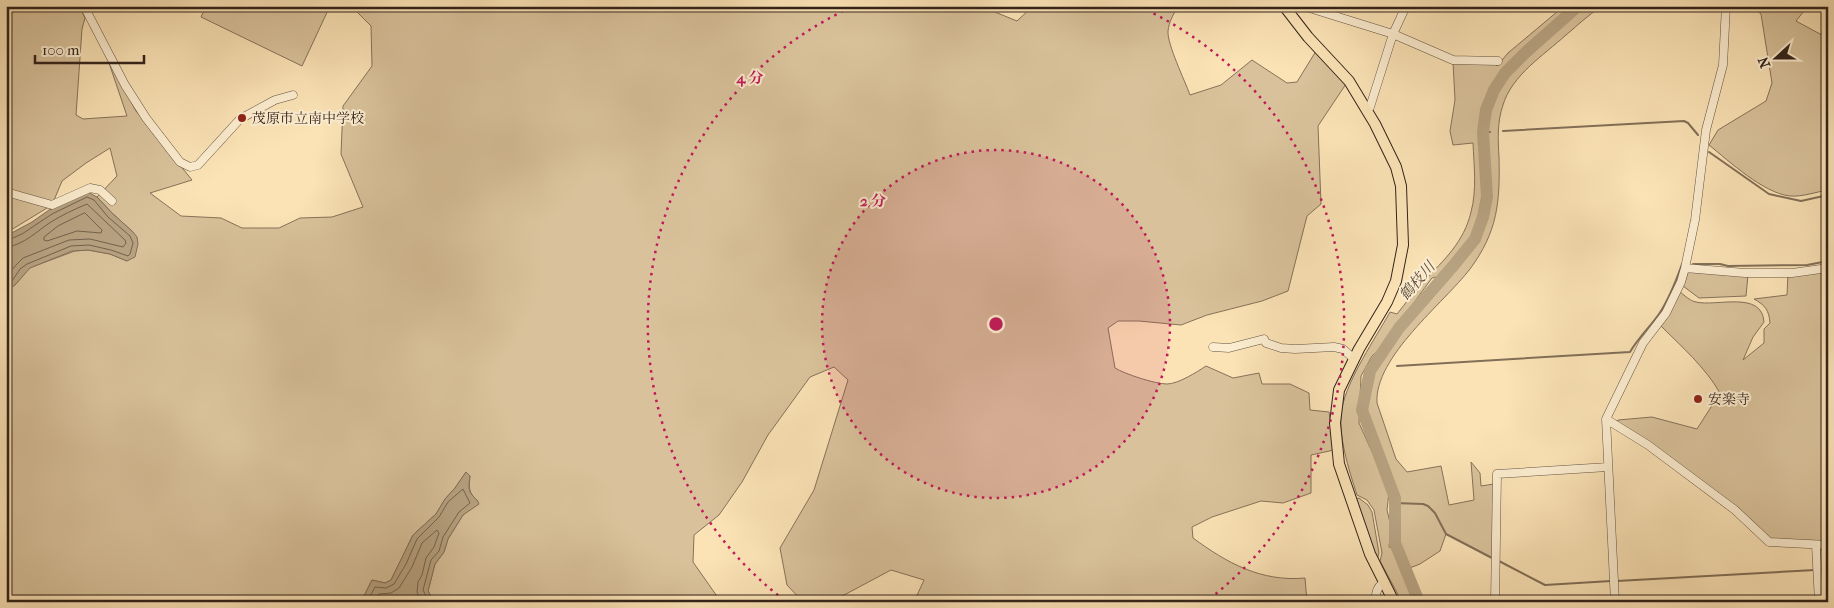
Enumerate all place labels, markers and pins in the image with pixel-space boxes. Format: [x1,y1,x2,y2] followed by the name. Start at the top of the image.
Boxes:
[252,110,364,127] place label: 茂原市立南中学校
[236,112,248,124] marker: 茂原市立南中学校
[987,315,1005,333] centre of rings
[1708,391,1750,408] place label: 安楽寺
[1692,393,1704,405] marker: 安楽寺

